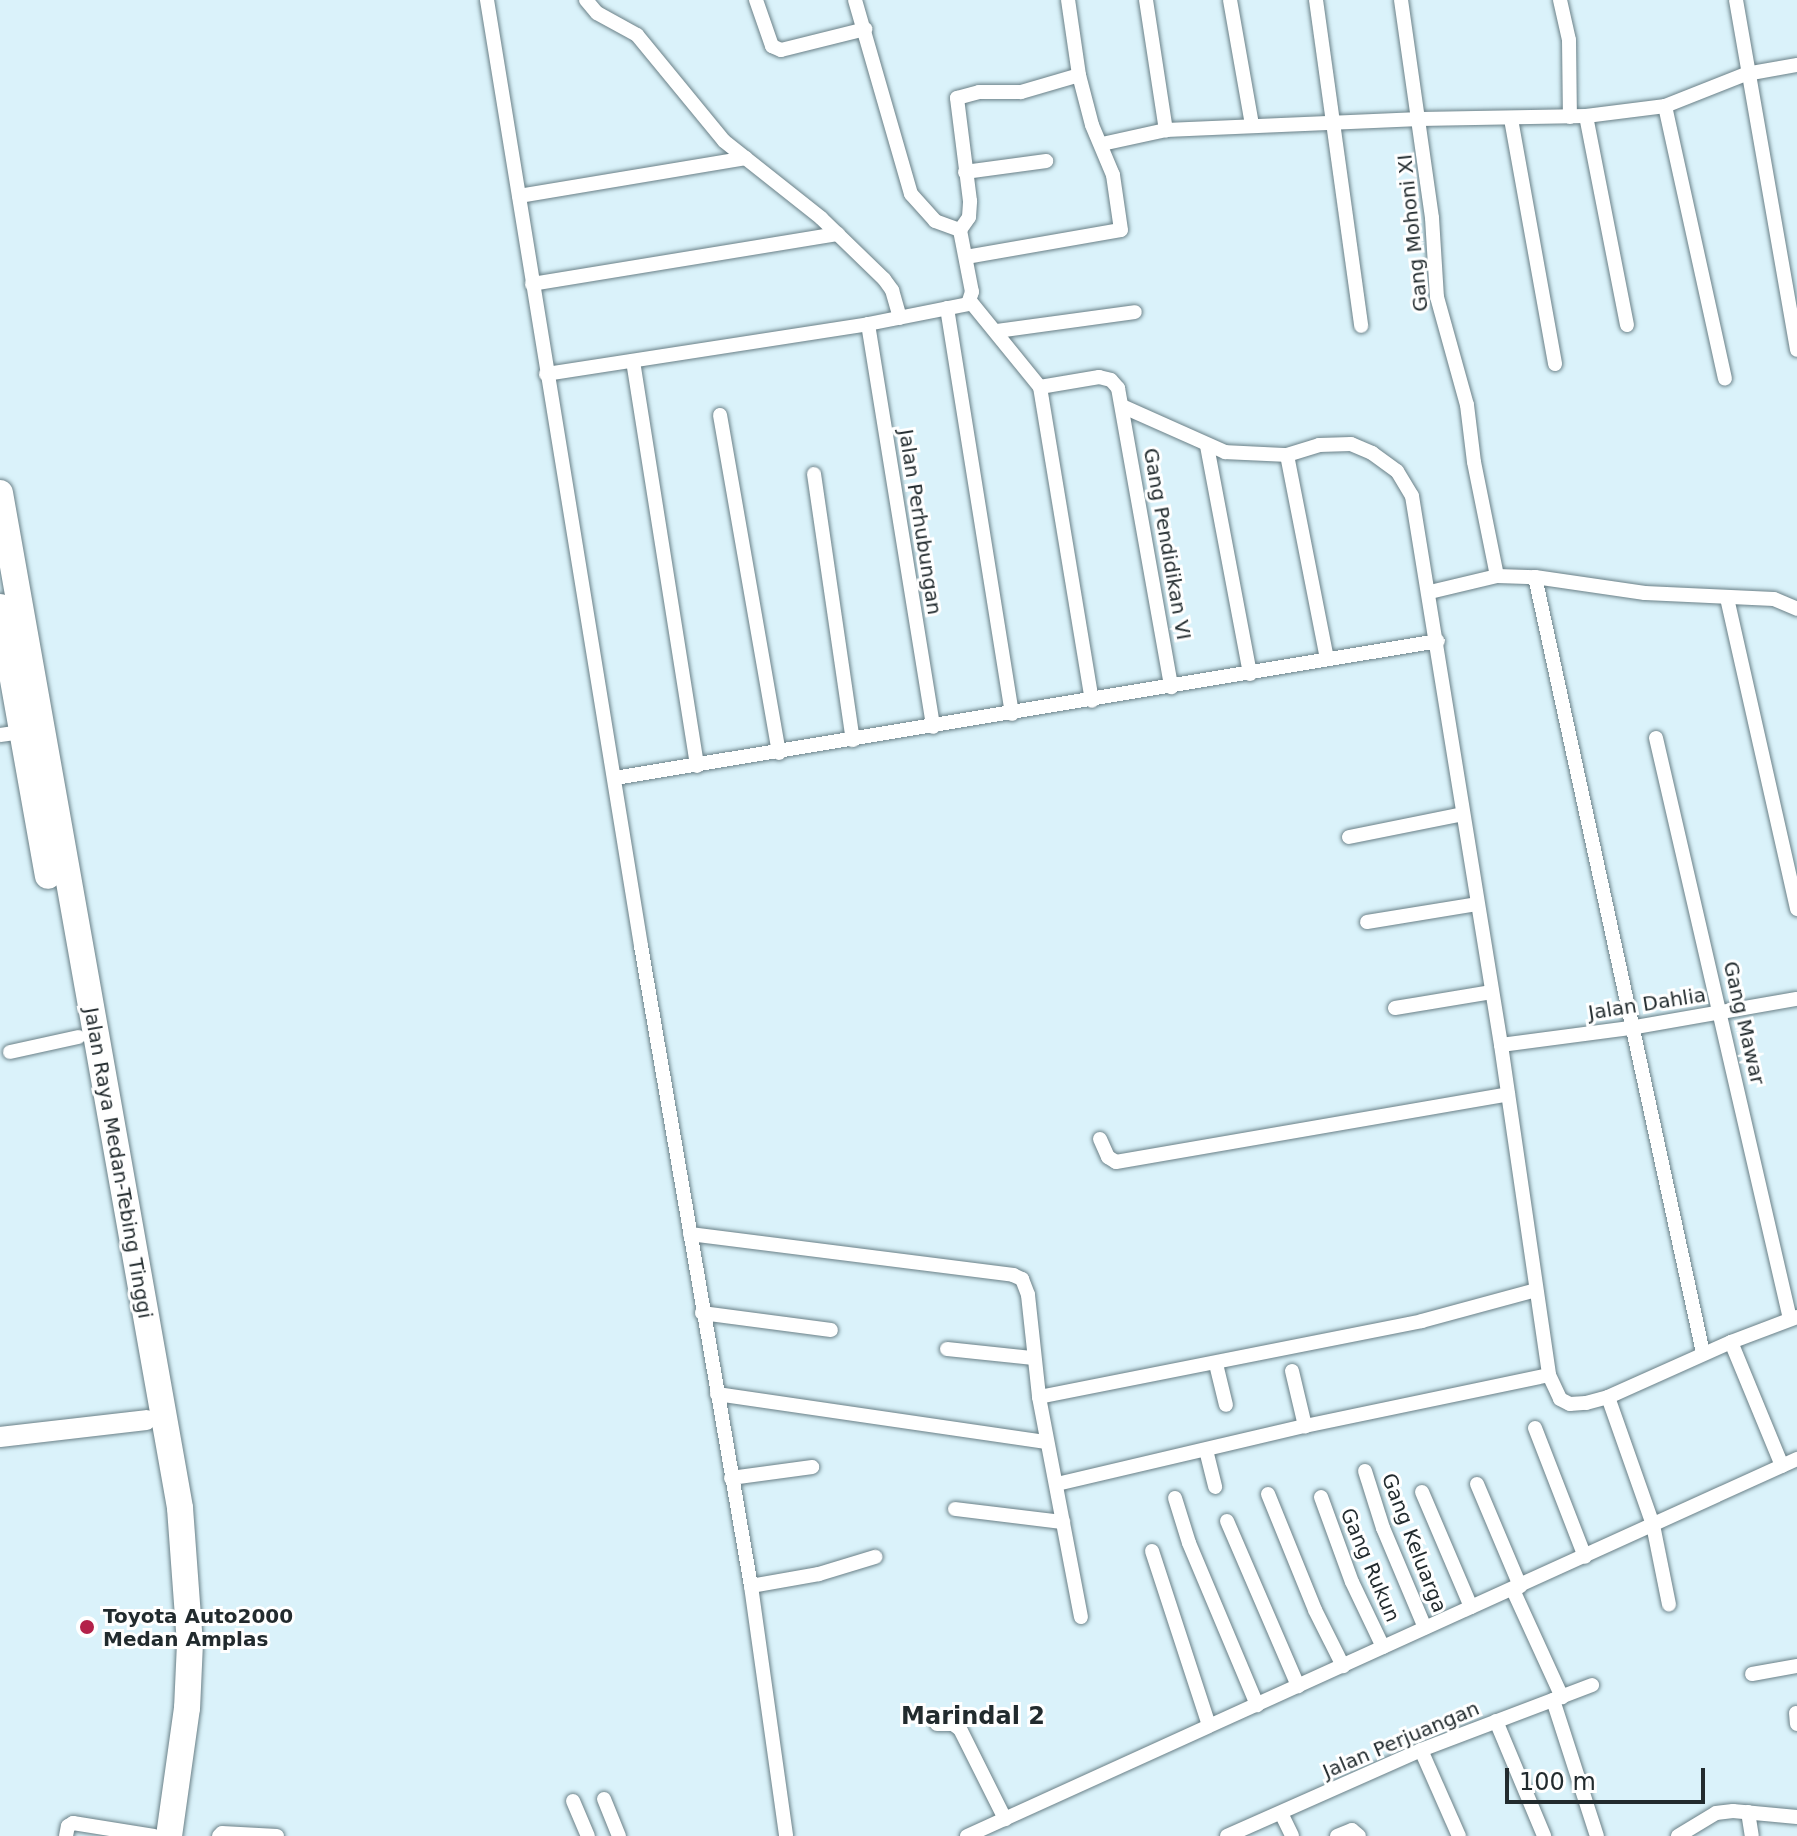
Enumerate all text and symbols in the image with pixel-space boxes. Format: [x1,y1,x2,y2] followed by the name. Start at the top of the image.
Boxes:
[1393,153,1433,313] street label: Gang Mohoni XI
[893,428,947,616] street label: Jalan Perhubungan
[1138,446,1196,642] street label: Gang Pendidikan VI
[1718,959,1770,1087] street label: Gang Mawar
[1587,983,1707,1025] street label: Jalan Dahlia
[79,1006,157,1320] street label: Jalan Raya Medan-Tebing Tinggi
[1376,1470,1452,1616] street label: Gang Keluarga
[1335,1504,1405,1626] street label: Gang Rukun
[103,1604,293,1651] place label: Toyota Auto2000 Medan Amplas
[78,1618,96,1636] marker: Toyota Auto2000 Medan Amplas
[1319,1696,1483,1784] street label: Jalan Perjuangan
[901,1703,1045,1731] district label: Marindal 2
[1509,1752,1709,1802] scale bar
[1519,1768,1596,1796] text: 100 m

